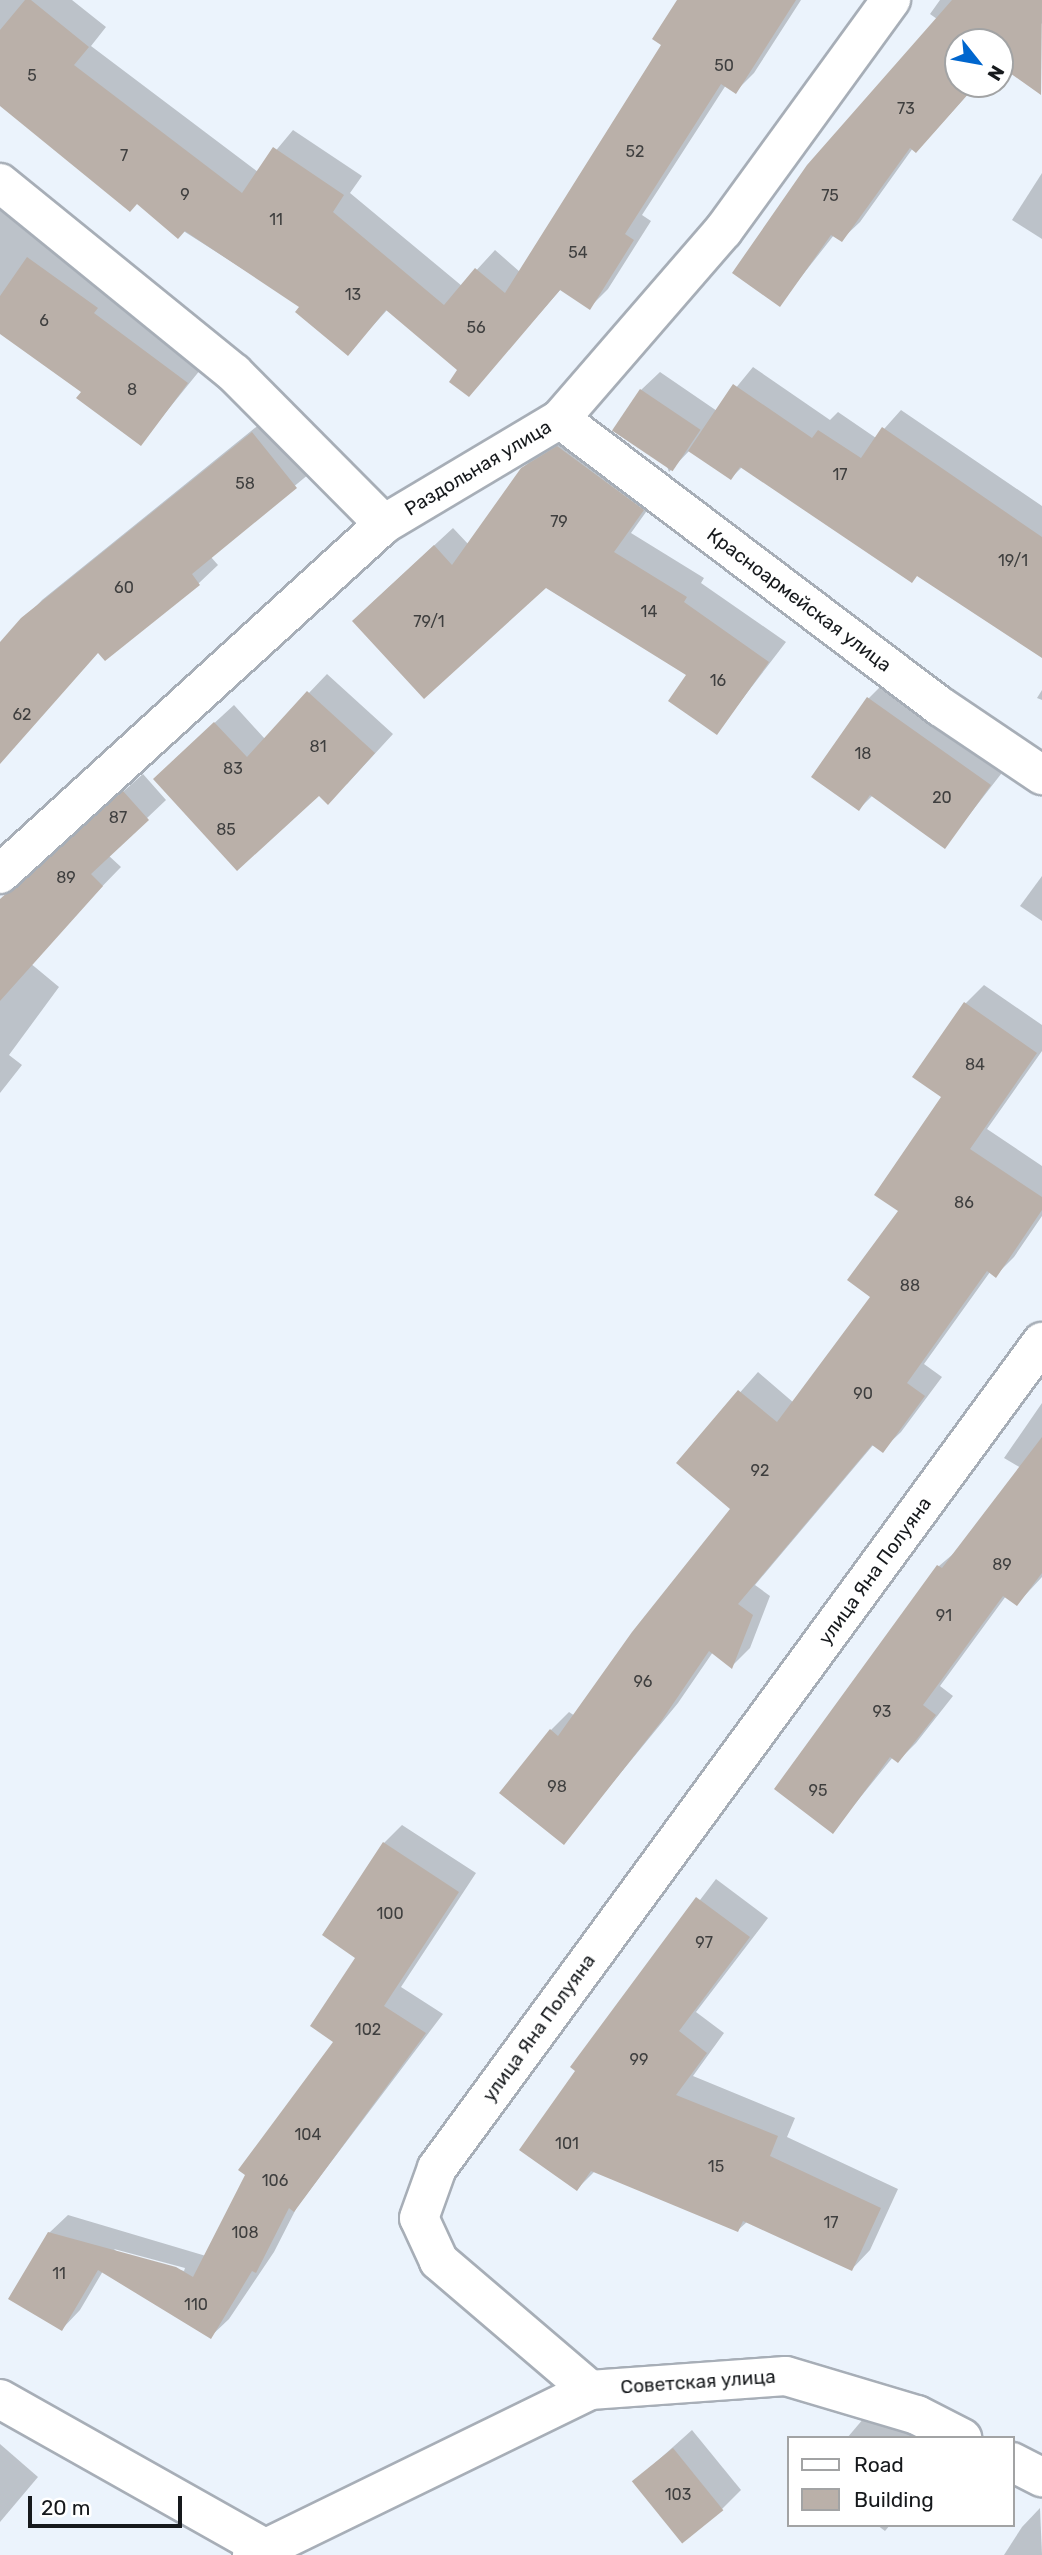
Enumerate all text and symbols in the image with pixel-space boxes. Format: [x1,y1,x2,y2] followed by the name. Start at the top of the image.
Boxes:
[944,28,1014,98] north arrow
[714,56,734,76] house number: 50
[982,61,1009,85] text: N
[27,66,37,86] house number: 5
[897,99,915,119] house number: 73
[626,142,644,162] house number: 52
[120,146,128,166] house number: 7
[180,185,190,205] house number: 9
[821,186,839,206] house number: 75
[269,210,283,230] house number: 11
[568,243,588,263] house number: 54
[345,285,361,305] house number: 13
[39,311,49,331] house number: 6
[466,318,486,338] house number: 56
[127,380,137,400] house number: 8
[401,415,555,521] street label: Раздольная улица
[832,465,848,485] house number: 17
[235,474,255,494] house number: 58
[550,512,568,532] house number: 79
[702,523,896,677] street label: Красноармейская улица
[998,551,1028,571] house number: 19/1
[114,578,134,598] house number: 60
[641,602,657,622] house number: 14
[413,612,445,632] house number: 79/1
[710,671,726,691] house number: 16
[12,705,32,725] house number: 62
[309,737,327,757] house number: 81
[854,744,872,764] house number: 18
[223,759,243,779] house number: 83
[932,788,952,808] house number: 20
[109,808,127,828] house number: 87
[216,820,236,840] house number: 85
[56,868,76,888] house number: 89
[965,1055,985,1075] house number: 84
[954,1193,974,1213] house number: 86
[900,1276,920,1296] house number: 88
[853,1384,873,1404] house number: 90
[751,1461,769,1481] house number: 92
[814,1493,936,1649] street label: улица Яна Полуяна
[992,1555,1012,1575] house number: 89
[936,1606,952,1626] house number: 91
[634,1672,652,1692] house number: 96
[873,1702,891,1722] house number: 93
[547,1777,567,1797] house number: 98
[809,1781,827,1801] house number: 95
[376,1904,404,1924] house number: 100
[695,1933,713,1953] house number: 97
[478,1950,600,2106] street label: улица Яна Полуяна
[355,2020,381,2040] house number: 102
[630,2050,648,2070] house number: 99
[295,2125,321,2145] house number: 104
[555,2134,579,2154] house number: 101
[708,2157,724,2177] house number: 15
[262,2171,288,2191] house number: 106
[823,2213,839,2233] house number: 17
[231,2223,259,2243] house number: 108
[52,2264,66,2284] house number: 11
[184,2295,208,2315] house number: 110
[620,2365,776,2399] street label: Советская улица
[786,2436,1014,2527] legend
[854,2452,904,2477] text: Road
[32,2482,186,2526] scale bar
[665,2485,691,2505] house number: 103
[854,2487,934,2512] text: Building
[41,2495,90,2520] text: 20 m

